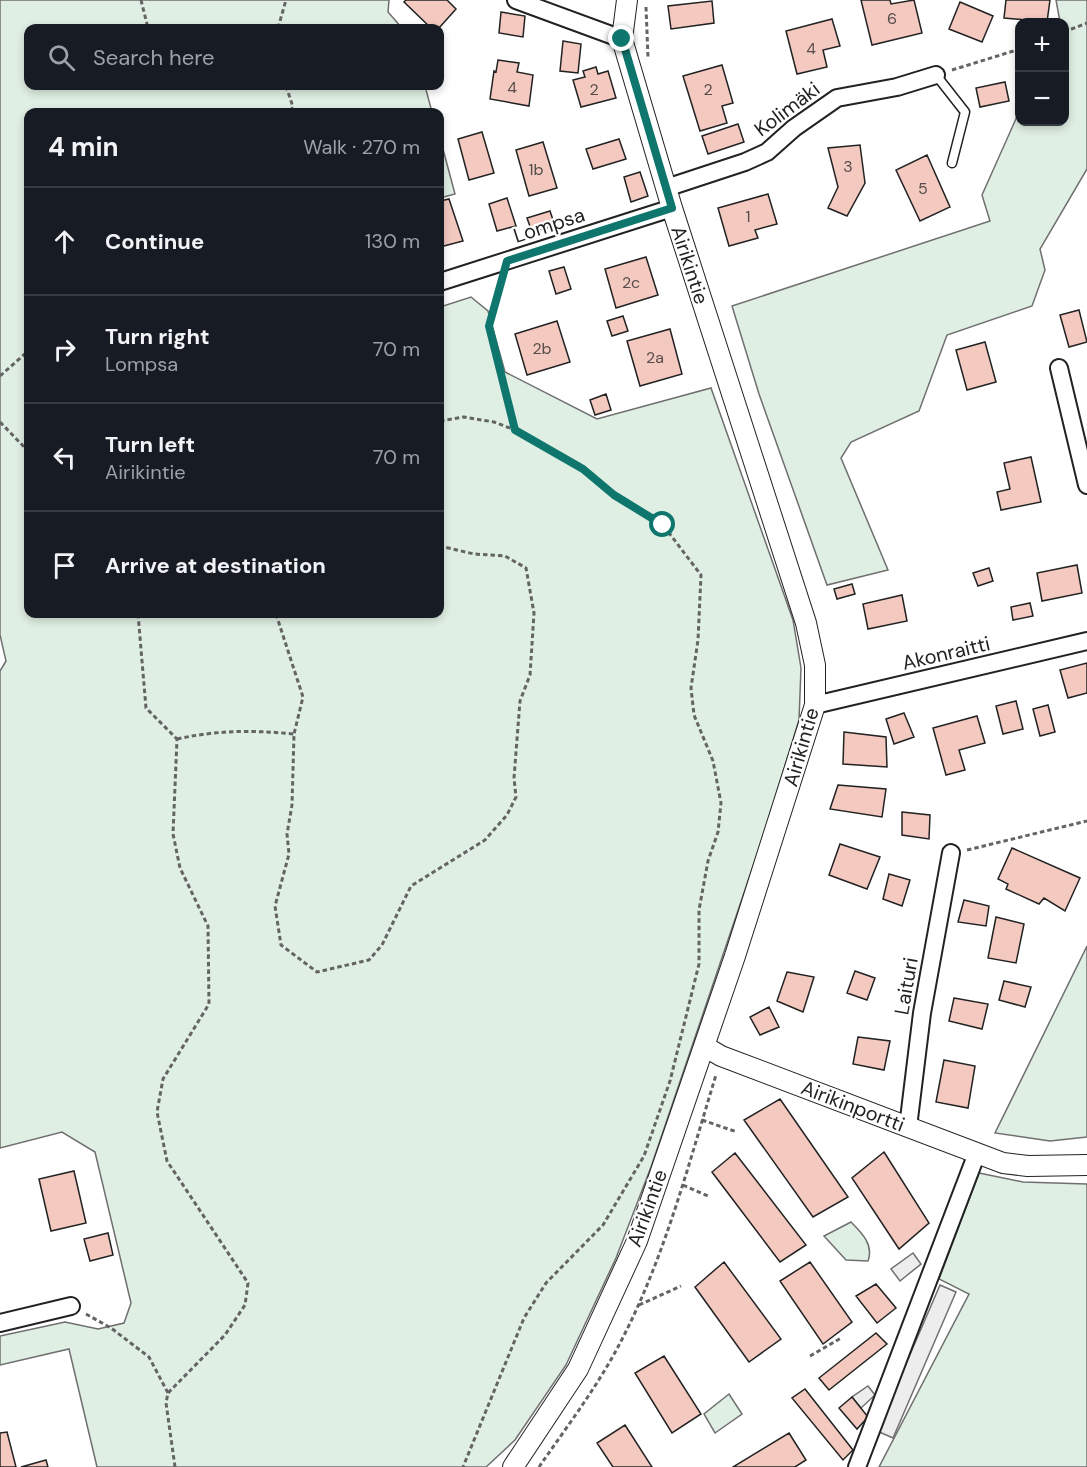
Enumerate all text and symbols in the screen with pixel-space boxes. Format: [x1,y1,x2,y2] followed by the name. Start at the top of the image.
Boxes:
[887,8,897,29] house number: 6
[1015,18,1069,126] map controls
[1015,18,1069,72] button: +
[24,24,444,90] search box
[608,25,634,51] route end
[806,38,816,59] house number: 4
[45,41,78,74] icon: search
[93,43,214,72] text: Search here
[1015,72,1069,126] button: −
[749,76,825,142] street label: Kolimäki
[507,77,517,98] house number: 4
[589,79,599,100] house number: 2
[703,79,713,100] house number: 2
[48,130,119,164] text: 4 min
[303,134,420,160] text: Walk · 270 m
[843,156,853,177] house number: 3
[528,159,544,180] house number: 1b
[918,178,928,199] house number: 5
[510,201,588,249] street label: Lompsa
[746,206,751,227] house number: 1
[665,223,715,307] street label: Airikintie
[48,225,81,258] icon: ahead
[105,227,204,256] text: Continue
[365,228,420,254] text: 130 m
[622,272,640,293] house number: 2c
[105,322,210,351] text: Turn right
[48,333,81,366] icon: right
[373,336,420,362] text: 70 m
[532,338,552,359] house number: 2b
[646,347,664,368] house number: 2a
[105,351,178,377] text: Lompsa
[105,430,195,459] text: Turn left
[48,441,81,474] icon: left
[373,444,420,470] text: 70 m
[105,459,186,485] text: Airikintie
[649,511,675,537] route start
[48,549,81,582] icon: arrive
[105,551,326,580] text: Arrive at destination
[899,630,993,676] street label: Akonraitti
[777,705,825,789] street label: Airikintie
[888,955,924,1017] street label: Laituri
[798,1074,908,1138] street label: Airikinportti
[621,1166,673,1250] street label: Airikintie

